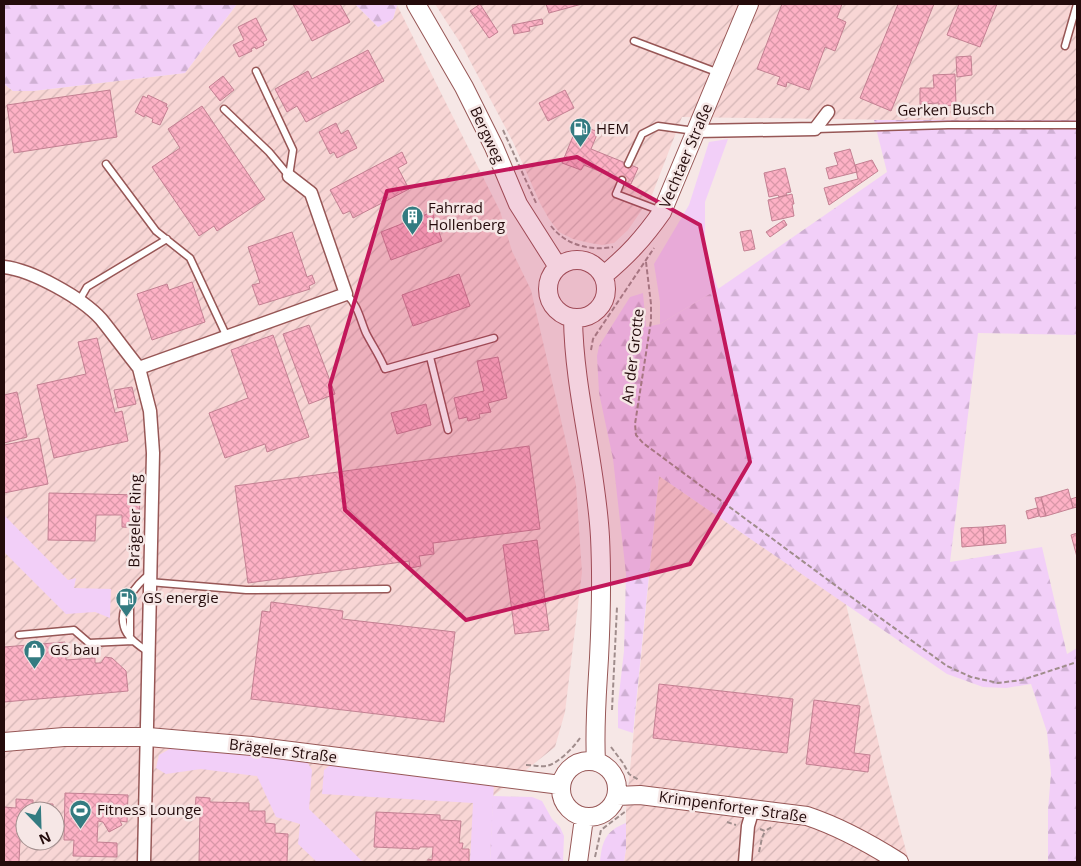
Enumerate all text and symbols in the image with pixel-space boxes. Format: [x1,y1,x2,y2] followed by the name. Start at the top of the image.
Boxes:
[897,98,995,120] street label: Gerken Busch
[654,100,716,211] street label: Vechtaer Straße
[466,103,510,166] street label: Bergweg
[568,117,592,148] fuel station icon: HEM
[596,118,629,138] place label: HEM
[428,197,505,234] place label: Fahrrad Hollenberg
[400,205,424,236] building icon: Fahrrad Hollenberg
[616,307,648,404] street label: An der Grotte
[123,474,145,568] street label: Brägeler Ring
[115,586,139,617] fuel station icon: GS energie
[143,587,219,607] place label: GS energie
[22,638,46,669] shop icon: GS bau
[50,639,100,659] place label: GS bau
[228,733,338,767] street label: Brägeler Straße
[658,786,809,826] street label: Krimpenforter Straße
[69,798,93,829] sports icon: Fitness Lounge
[97,799,202,819] place label: Fitness Lounge
[15,801,65,851] north arrow
[36,827,54,849] text: N

